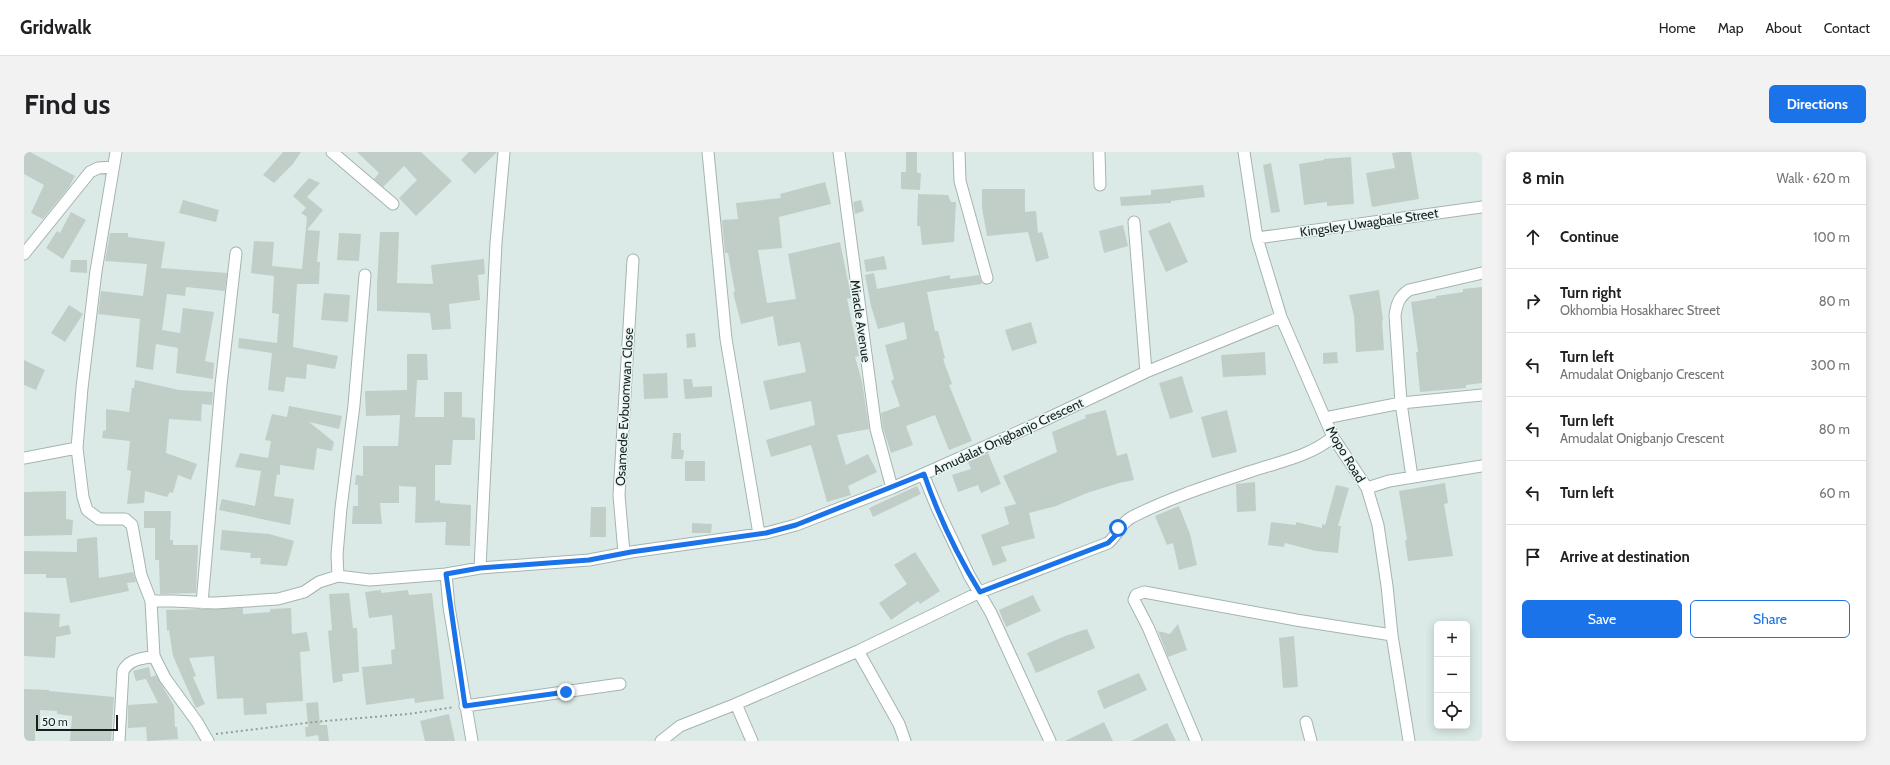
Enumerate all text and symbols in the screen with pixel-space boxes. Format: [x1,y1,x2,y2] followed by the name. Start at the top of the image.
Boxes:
[20,16,92,39] text: Gridwalk
[1659,19,1696,37] text: Home
[1718,19,1743,37] text: Map
[1765,19,1802,37] text: About
[1824,19,1870,37] text: Contact
[1769,85,1866,123] button: Directions
[24,87,110,121] text: Find us
[1522,168,1564,188] text: 8 min
[1777,170,1850,186] text: Walk · 620 m
[1299,204,1440,240] street label: Kingsley Uwagbale Street
[1522,226,1544,248] icon: ahead
[1560,228,1619,246] text: Continue
[1813,229,1850,245] text: 100 m
[847,279,875,364] street label: Miracle Avenue
[1560,284,1621,302] text: Turn right
[1522,290,1544,312] icon: right
[1819,293,1850,309] text: 80 m
[1560,302,1720,318] text: Okhombia Hosakharec Street
[612,327,636,486] street label: Osamede Evbuomwan Close
[1560,348,1614,366] text: Turn left
[1522,354,1544,376] icon: left
[1810,357,1850,373] text: 300 m
[1560,366,1724,382] text: Amudalat Onigbanjo Crescent
[930,394,1087,479] street label: Amudalat Onigbanjo Crescent
[1560,412,1614,430] text: Turn left
[1522,418,1544,440] icon: left
[1819,421,1850,437] text: 80 m
[1323,423,1369,485] street label: Mopo Road
[1560,430,1724,446] text: Amudalat Onigbanjo Crescent
[1522,482,1544,504] icon: left
[1560,484,1614,502] text: Turn left
[1819,485,1850,501] text: 60 m
[1109,519,1127,537] route start
[1522,546,1544,568] icon: arrive
[1560,548,1690,566] text: Arrive at destination
[1522,600,1682,638] button: Save
[1690,600,1850,638] button: Share
[1434,621,1470,729] map controls
[1434,621,1470,657] button: +
[1434,657,1470,693] button: −
[557,683,575,701] route end
[1434,693,1470,729] button: locate
[36,713,118,732] scale bar
[42,715,68,729] text: 50 m

